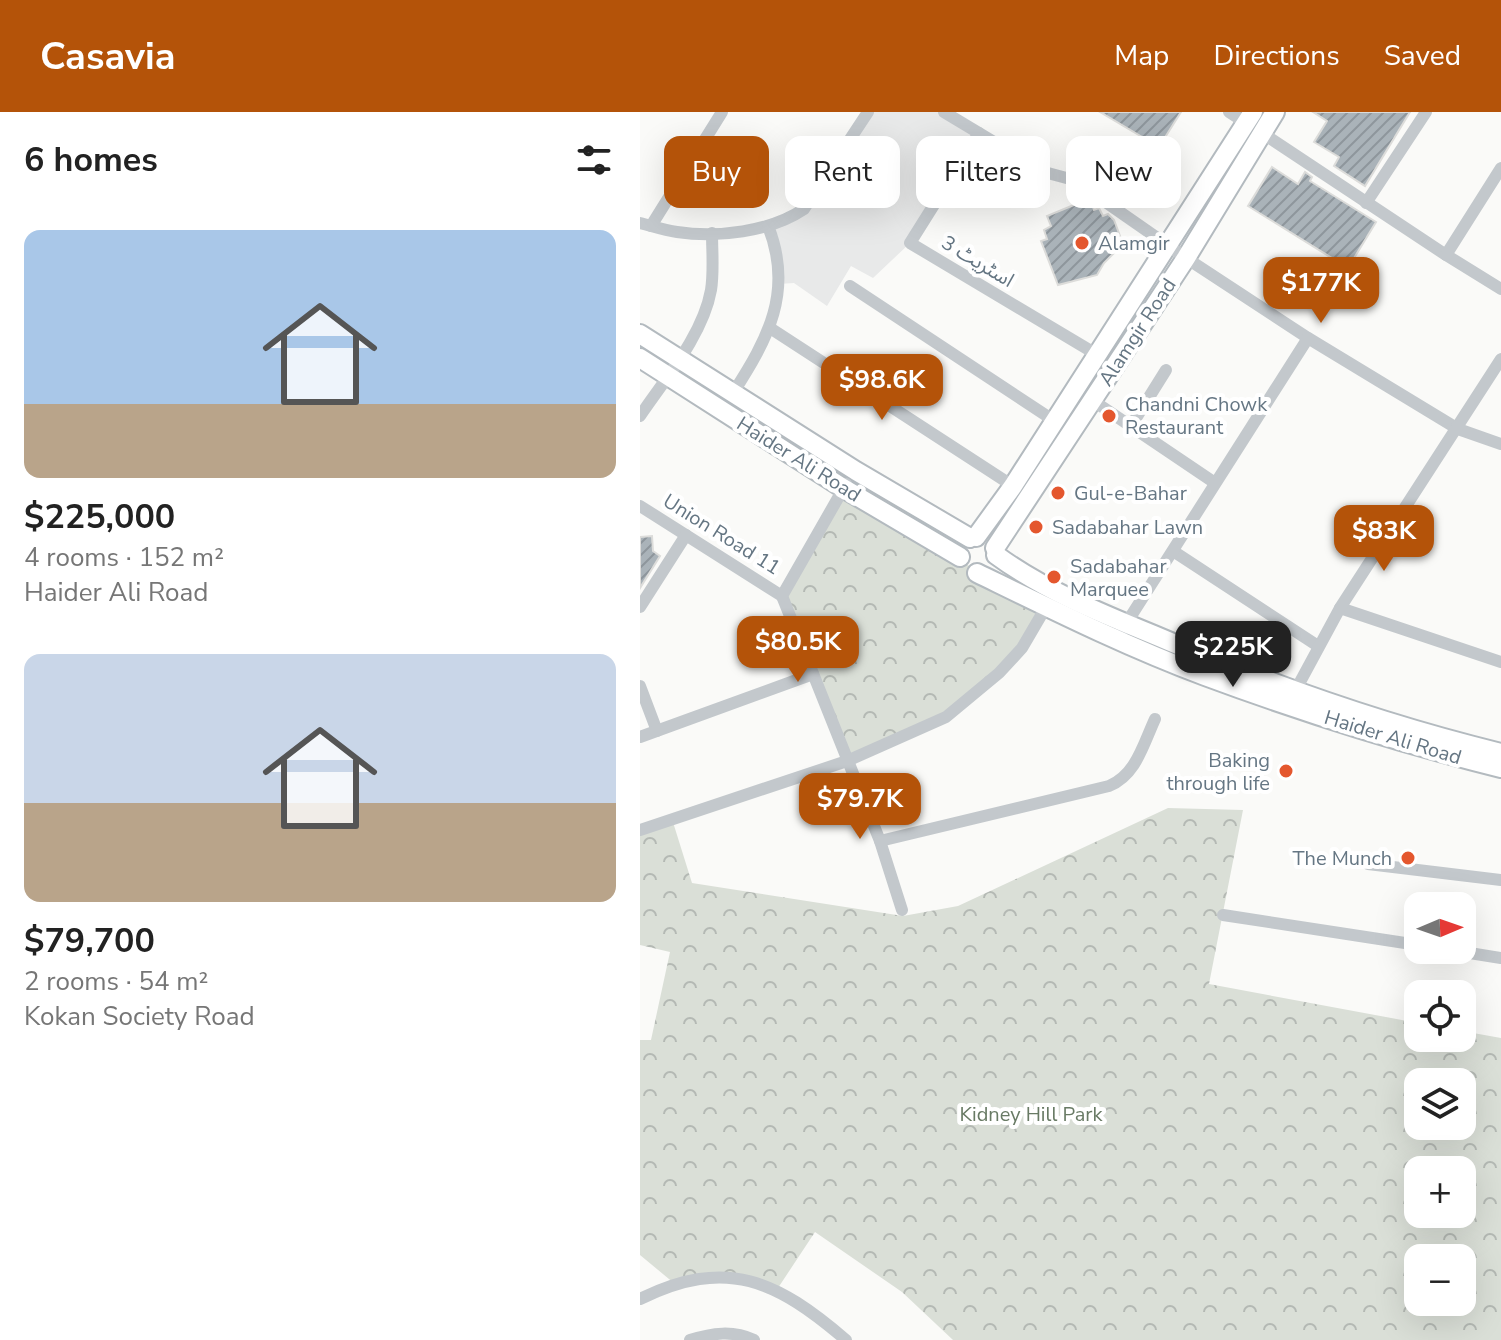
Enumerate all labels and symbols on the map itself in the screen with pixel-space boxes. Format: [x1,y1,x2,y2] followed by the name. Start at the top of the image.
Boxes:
[936,229,1019,294] street label: اسٹریٹ 3
[1098,230,1170,257] place label: Alamgir
[1073,234,1091,252] marker: Alamgir
[1265,257,1377,325] pin: $177K
[1092,273,1182,391] street label: Alamgir Road
[817,354,947,422] pin: $98.6K
[1125,391,1268,441] place label: Chandni Chowk Restaurant
[1100,407,1118,425] marker: Chandni Chowk Restaurant
[731,410,866,508] street label: Haider Ali Road
[1074,480,1187,507] place label: Gul-e-Bahar
[1049,484,1067,502] marker: Gul-e-Bahar
[658,488,786,581] street label: Union Road 11
[1337,505,1431,573] pin: $83K
[1052,514,1203,541] place label: Sadabahar Lawn
[1027,518,1045,536] marker: Sadabahar Lawn
[1070,553,1167,603] place label: Sadabahar Marquee
[1045,568,1063,586] marker: Sadabahar Marquee
[733,616,863,684] pin: $80.5K
[1177,621,1289,689] pin: $225K
[1321,704,1465,771] street label: Haider Ali Road
[1166,747,1270,797] place label: Baking through life
[1277,762,1295,780] marker: Baking through life
[795,773,925,841] pin: $79.7K
[1293,845,1392,872] place label: The Munch
[1399,849,1417,867] marker: The Munch
[1404,892,1476,964] north arrow
[960,1101,1103,1128] park label: Kidney Hill Park

